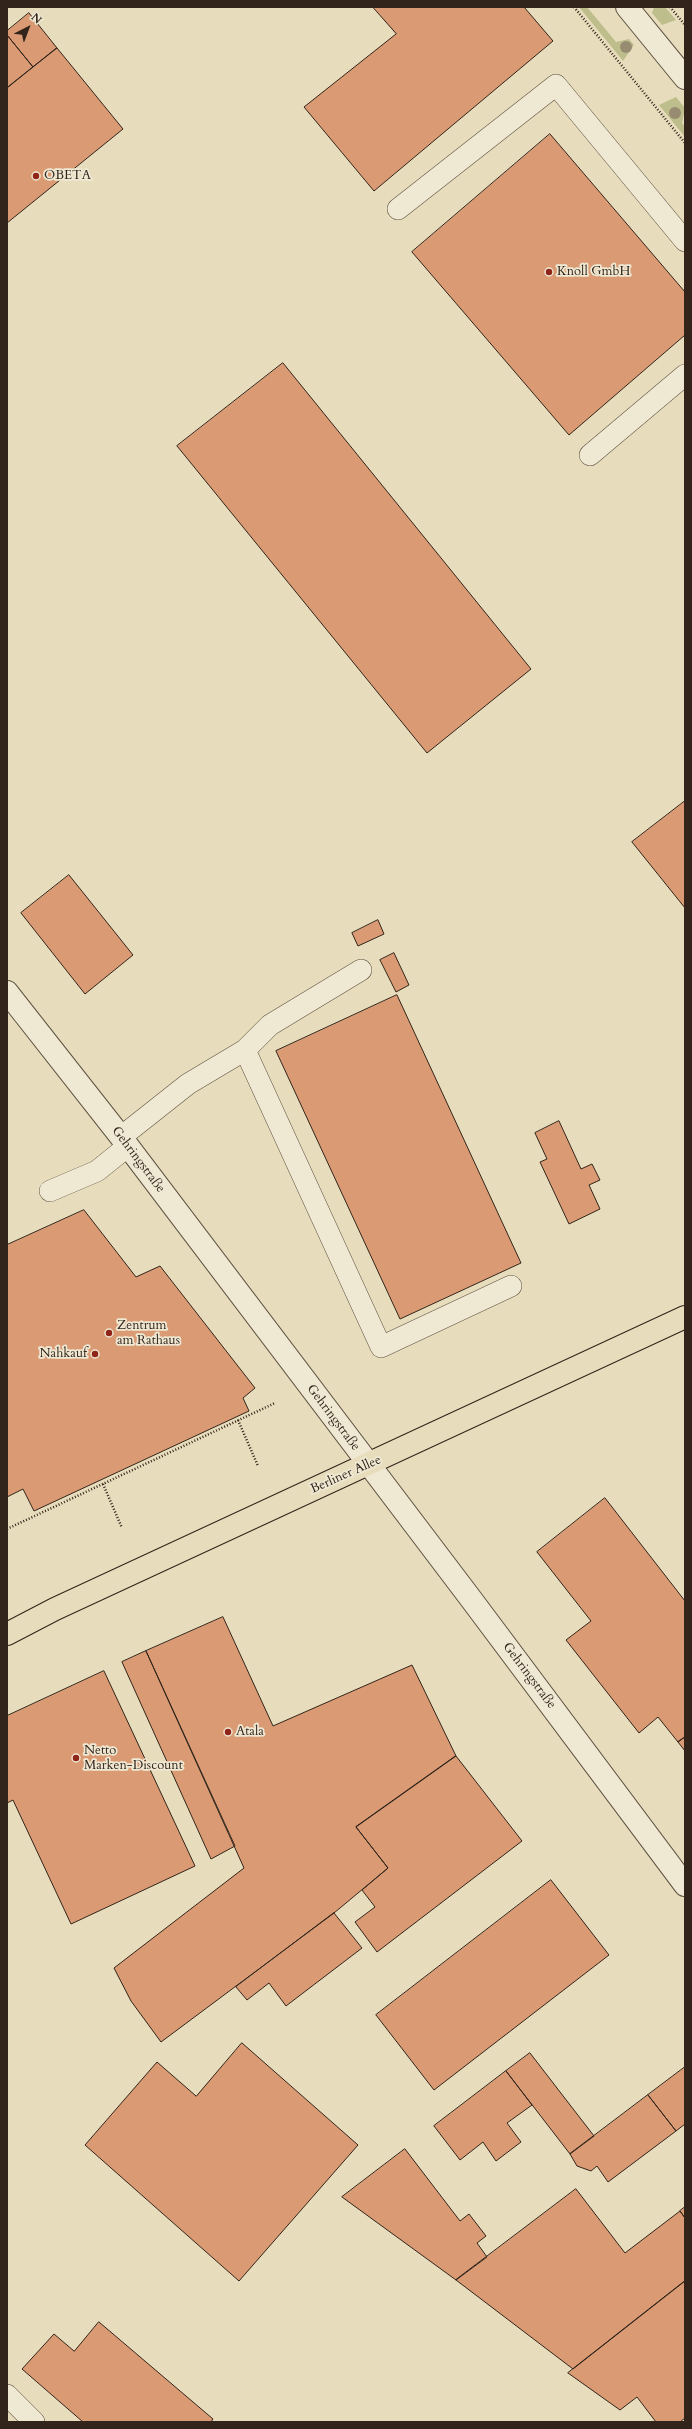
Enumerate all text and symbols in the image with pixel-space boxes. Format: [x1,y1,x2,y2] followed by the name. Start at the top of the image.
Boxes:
[8,8,48,48] north arrow
[28,10,45,27] text: N
[44,168,91,184] place label: OBETA
[31,171,41,181] marker: OBETA
[557,264,630,280] place label: Knoll GmbH
[544,267,554,277] marker: Knoll GmbH
[108,1124,168,1196] street label: Gehringstraße
[117,1318,180,1349] place label: Zentrum am Rathaus
[104,1328,114,1338] marker: Zentrum am Rathaus
[39,1346,87,1362] place label: Nahkauf
[90,1349,100,1359] marker: Nahkauf
[303,1382,363,1454] street label: Gehringstraße
[308,1452,384,1498] street label: Berliner Allee
[499,1640,559,1712] street label: Gehringstraße
[236,1724,264,1740] place label: Atala
[223,1727,233,1737] marker: Atala
[84,1743,183,1774] place label: Netto Marken-Discount
[71,1753,81,1763] marker: Netto Marken-Discount

